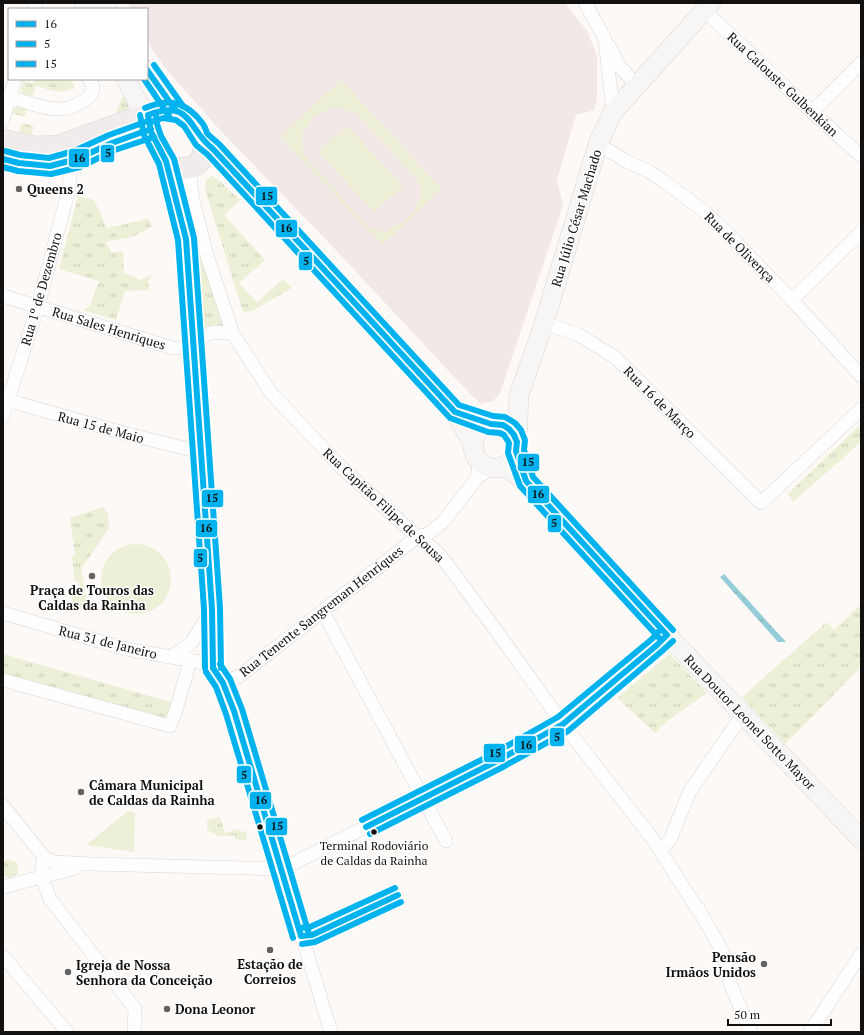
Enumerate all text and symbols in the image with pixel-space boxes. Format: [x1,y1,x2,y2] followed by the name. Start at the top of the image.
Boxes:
[8,8,148,80] legend
[44,16,57,31] text: 16
[724,28,843,140] street label: Rua Calouste Gulbenkian
[44,36,50,51] text: 5
[44,56,57,71] text: 15
[100,144,115,163] line badge: 5
[105,146,111,160] text: 5
[546,147,606,289] street label: Rua Júlio César Machado
[68,148,90,168] line badge: 16
[73,151,85,165] text: 16
[27,180,84,198] place label: Queens 2
[14,184,24,194] marker: Queens 2
[255,186,278,206] line badge: 15
[261,189,273,203] text: 15
[701,208,780,287] street label: Rua de Olivença
[275,219,298,238] line badge: 16
[280,221,292,235] text: 16
[16,230,66,348] street label: Rua 1º de Dezembro
[298,251,313,271] line badge: 5
[303,254,309,268] text: 5
[50,302,168,354] street label: Rua Sales Henriques
[620,362,700,442] street label: Rua 16 de Março
[56,407,146,447] street label: Rua 15 de Maio
[319,444,449,566] street label: Rua Capitão Filipe de Sousa
[517,453,540,472] line badge: 15
[522,455,534,469] text: 15
[527,485,550,504] line badge: 16
[532,487,544,501] text: 16
[201,489,224,508] line badge: 15
[206,491,218,505] text: 15
[547,514,562,533] line badge: 5
[551,516,557,530] text: 5
[195,519,218,538] line badge: 16
[200,521,212,535] text: 16
[235,541,407,681] street label: Rua Tenente Sangreman Henriques
[193,548,208,568] line badge: 5
[197,551,203,565] text: 5
[87,571,97,581] marker: Praça de Touros das Caldas da Rainha
[30,581,154,614] place label: Praça de Touros das Caldas da Rainha
[57,621,159,663] street label: Rua 31 de Janeiro
[680,650,820,794] street label: Rua Doutor Leonel Sotto Mayor
[549,727,565,747] line badge: 5
[554,730,560,744] text: 5
[514,735,537,754] line badge: 16
[520,738,532,752] text: 16
[483,743,506,763] line badge: 15
[489,746,501,760] text: 15
[236,765,252,784] line badge: 5
[241,768,247,782] text: 5
[89,776,216,809] place label: Câmara Municipal de Caldas da Rainha
[76,787,86,797] marker: Câmara Municipal de Caldas da Rainha
[249,791,272,810] line badge: 16
[255,793,267,807] text: 16
[265,817,288,836] line badge: 15
[271,819,283,833] text: 15
[255,822,265,832] unlabelled marker
[369,827,379,837] marker: Terminal Rodoviário de Caldas da Rainha
[320,838,429,868] place label: Terminal Rodoviário de Caldas da Rainha
[265,945,275,955] marker: Estação de Correios
[666,948,756,981] place label: Pensão Irmãos Unidos
[237,955,303,988] place label: Estação de Correios
[76,956,213,989] place label: Igreja de Nossa Senhora da Conceição
[759,959,769,969] marker: Pensão Irmãos Unidos
[63,967,73,977] marker: Igreja de Nossa Senhora da Conceição
[175,1000,256,1018] place label: Dona Leonor
[728,1001,831,1027] scale bar
[162,1004,172,1014] marker: Dona Leonor
[734,1007,761,1022] text: 50 m

